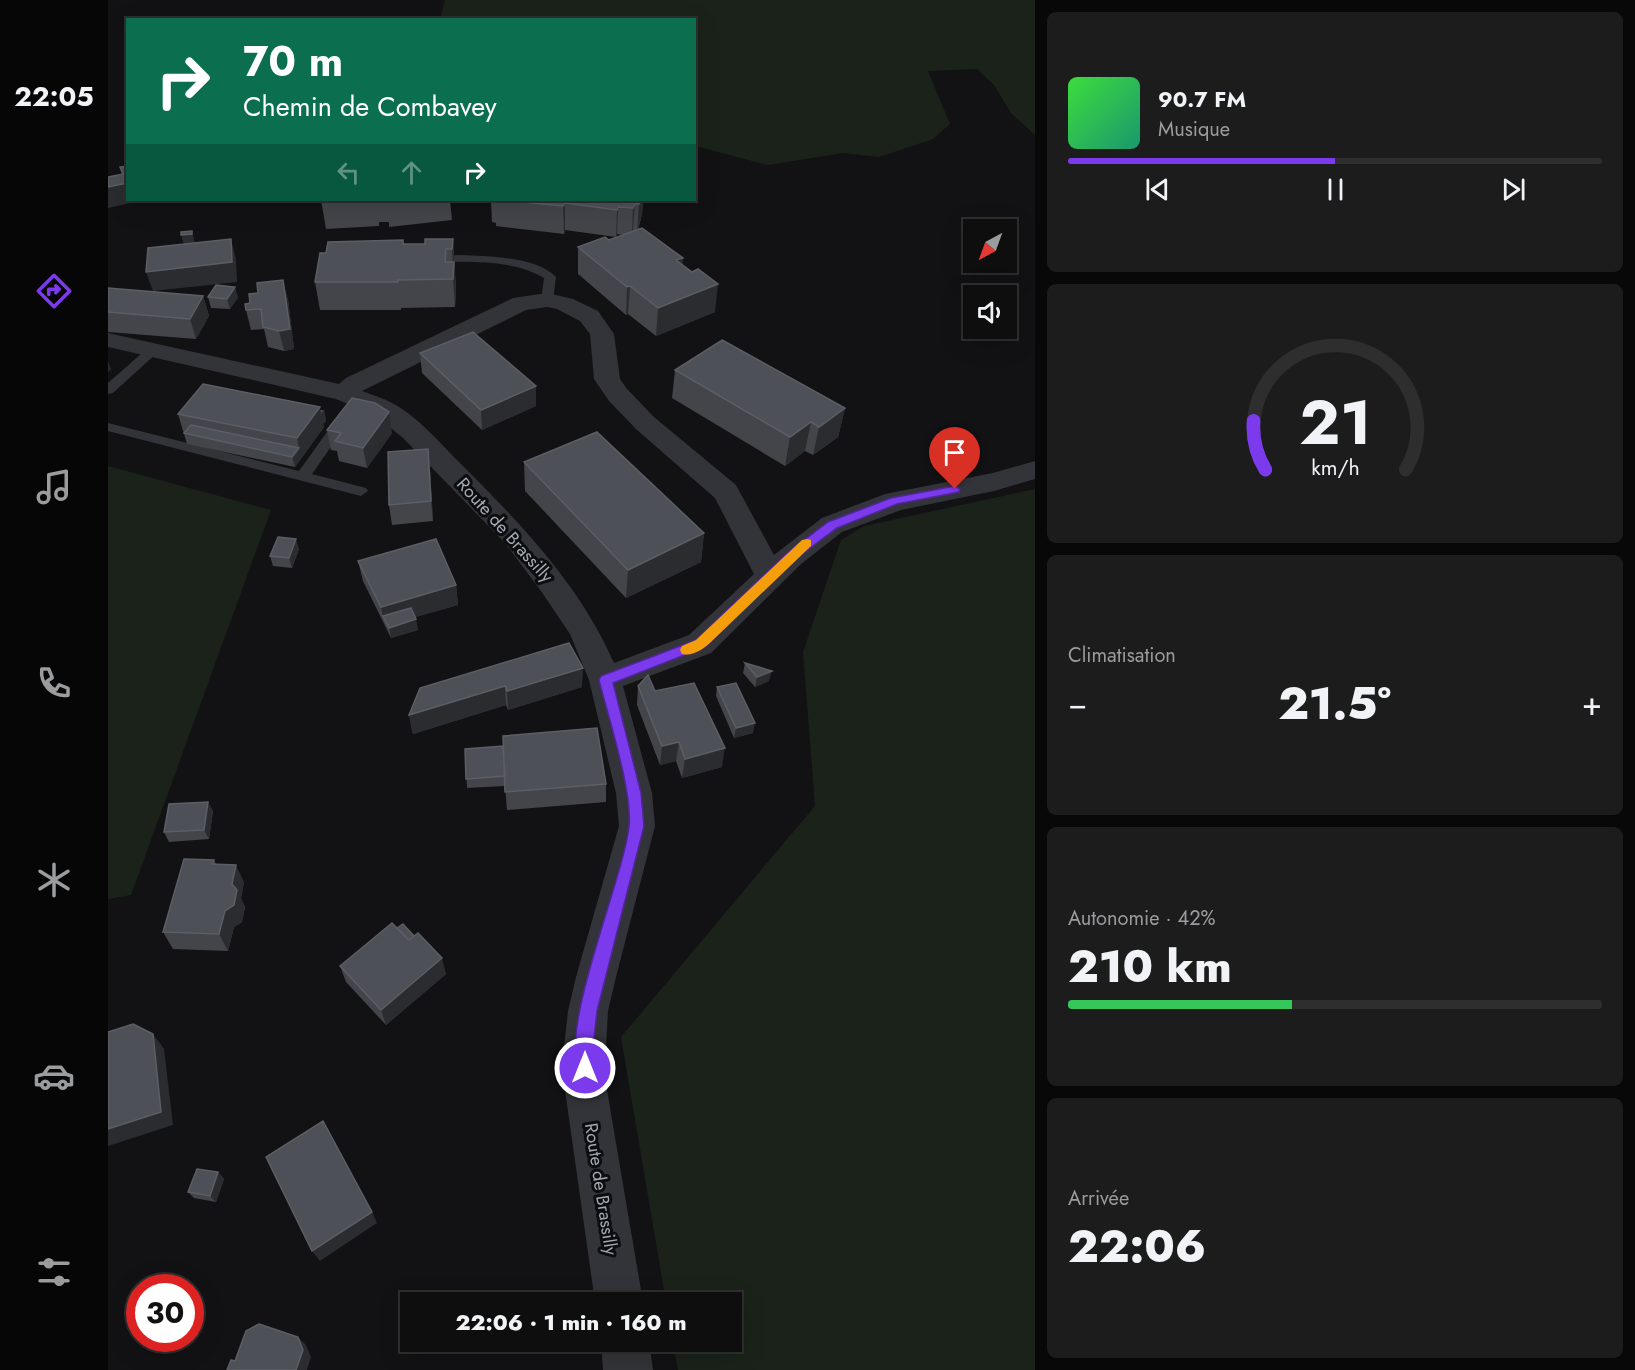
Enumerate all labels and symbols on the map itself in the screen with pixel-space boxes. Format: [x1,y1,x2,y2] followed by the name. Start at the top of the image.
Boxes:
[963,219,1017,273] north arrow
[929,427,980,489] pin
[451,472,559,588] street label: Route de Brassilly
[553,1036,617,1100] position arrow
[578,1121,624,1257] street label: Route de Brassilly
[126,1274,204,1352] speed limit sign: 30

